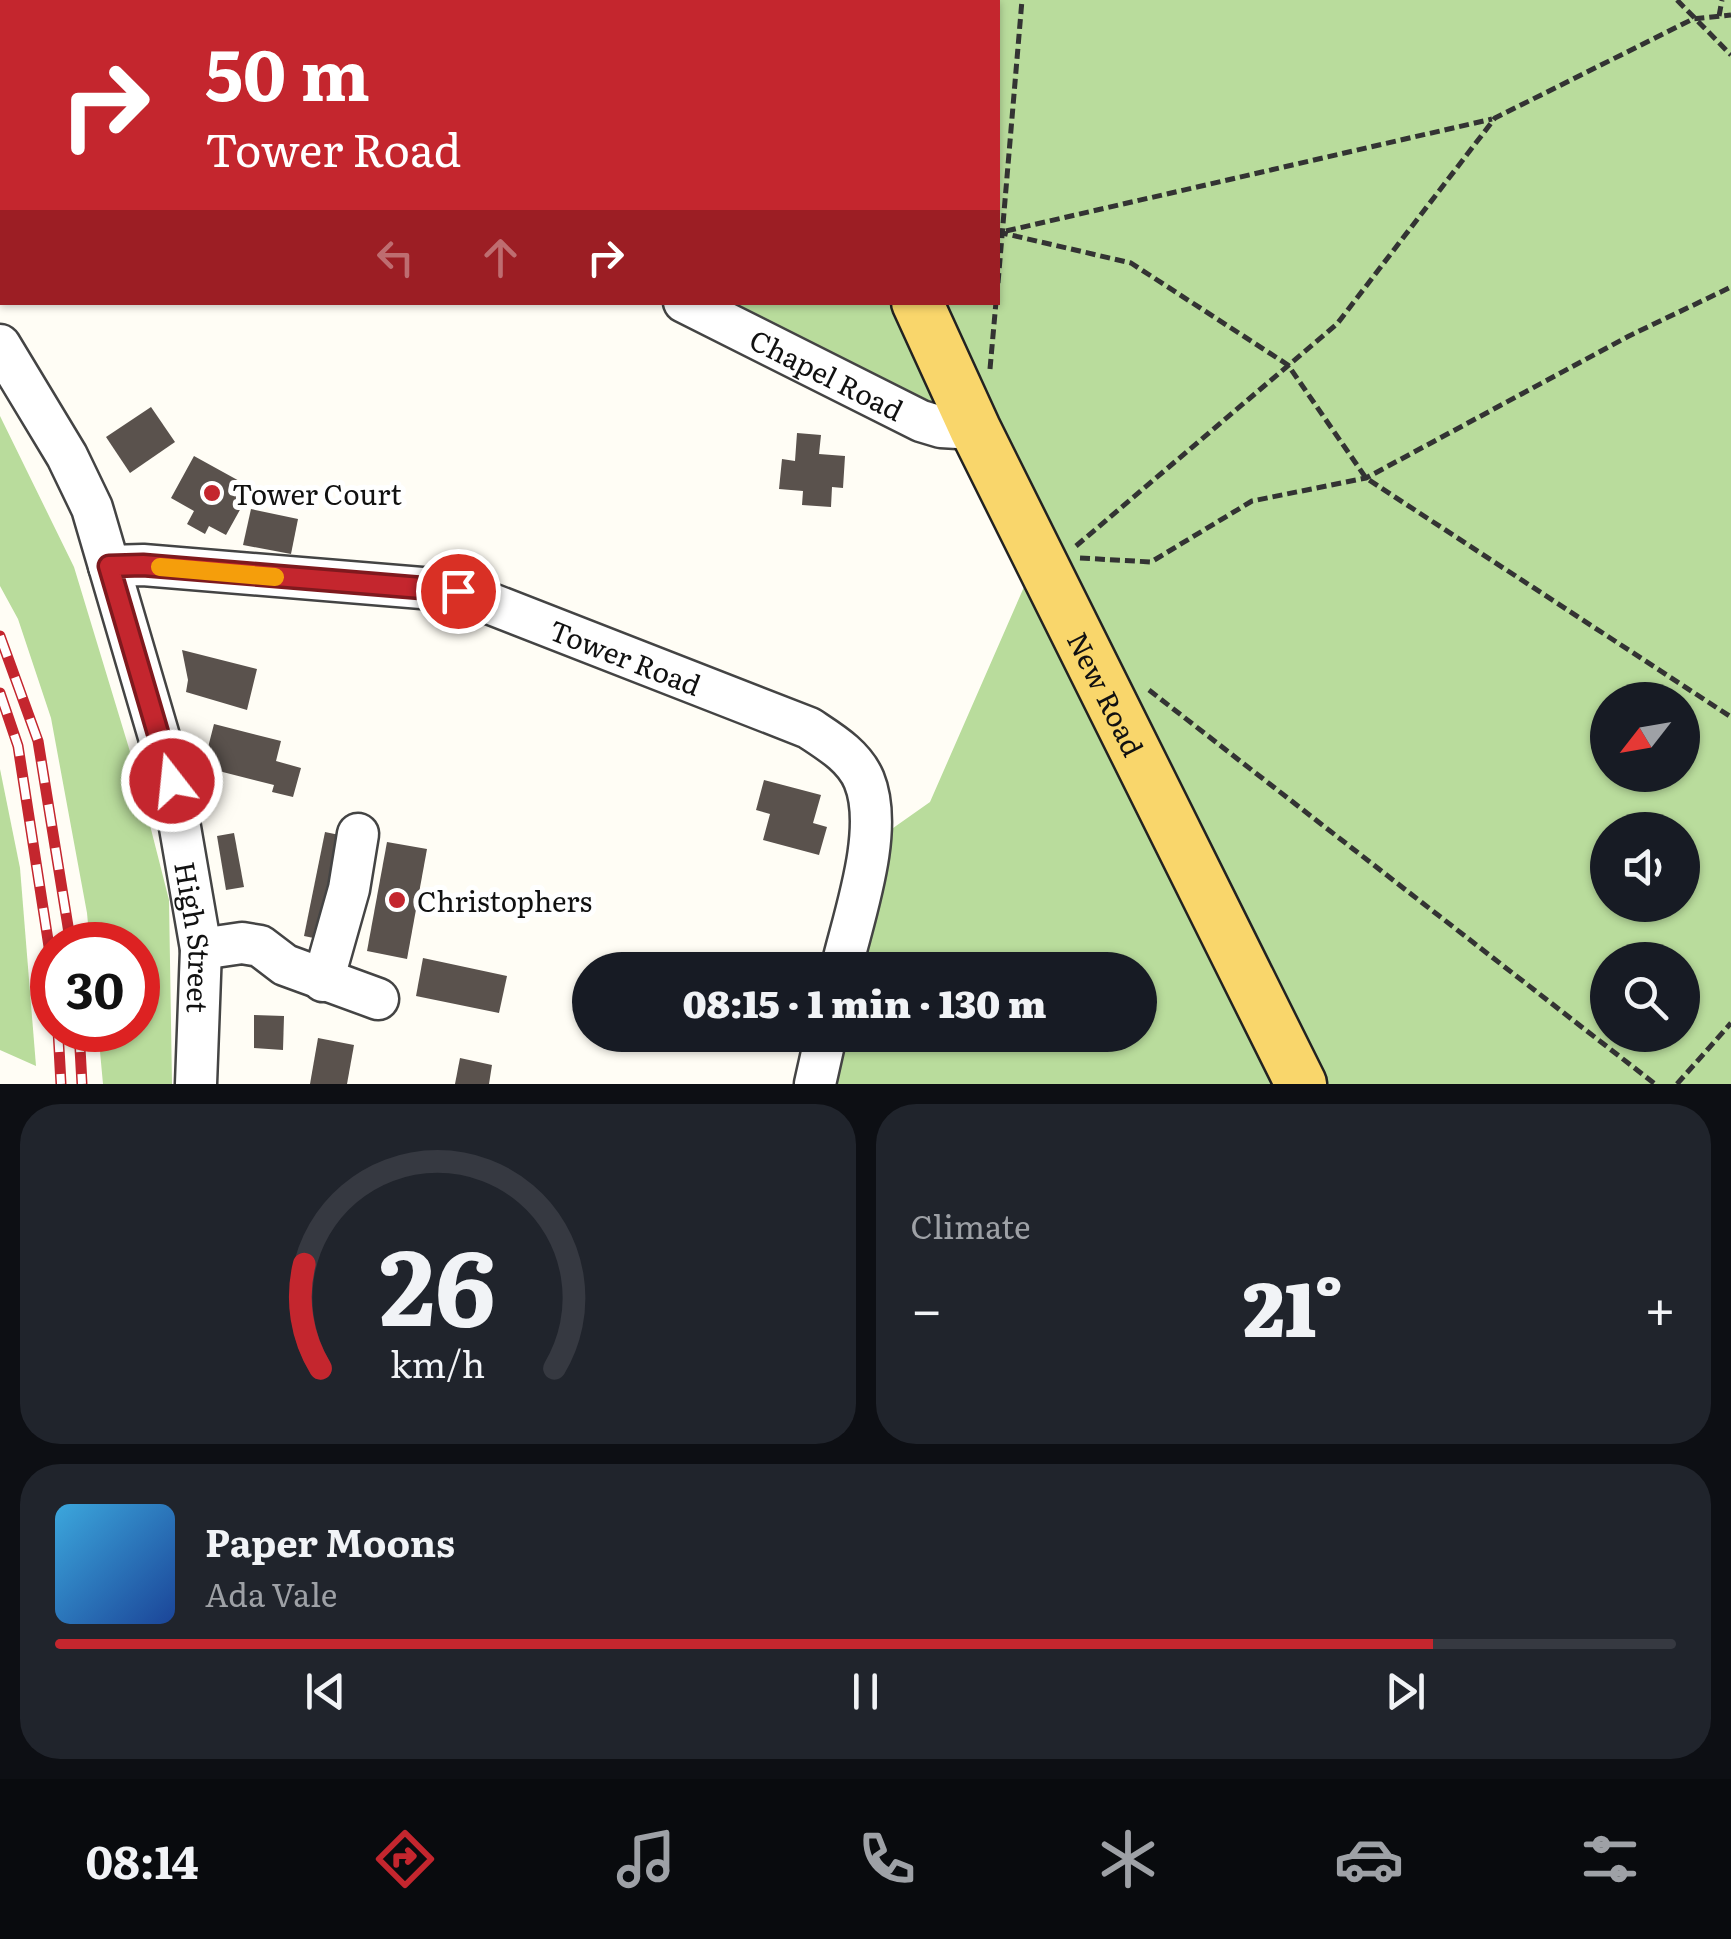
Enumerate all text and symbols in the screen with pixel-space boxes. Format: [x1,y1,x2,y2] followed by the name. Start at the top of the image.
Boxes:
[205,19,370,123] text: 50 m
[40,40,170,170] icon: right
[205,114,461,181] text: Tower Road
[368,230,423,285] icon: left
[473,230,528,285] icon: ahead
[578,230,633,285] icon: right
[743,318,911,430] street label: Chapel Road
[232,472,402,514] place label: Tower Court
[201,482,223,504] marker: Tower Court
[416,549,501,634] pin
[431,564,486,619] icon: arrive
[544,608,708,705] street label: Tower Road
[1058,624,1155,763] street label: New Road
[1590,682,1700,792] north arrow
[1590,682,1700,1052] map controls
[120,729,224,833] position arrow
[1590,812,1700,922] button: sound
[165,858,222,1014] street label: High Street
[417,879,592,921] place label: Christophers
[386,889,408,911] marker: Christophers
[30,922,160,1052] speed limit sign: 30
[1590,942,1700,1052] button: search
[683,973,1046,1030] text: 08:15 · 1 min · 130 m
[911,1201,1031,1249] text: Climate
[379,1204,496,1358] text: 26
[1243,1249,1343,1360] text: 21°
[911,1265,943,1347] text: −
[1644,1265,1676,1347] text: +
[390,1336,485,1389] text: km/h
[205,1512,455,1569] text: Paper Moons
[205,1569,337,1617] text: Ada Vale
[298,1664,353,1719] icon: previous
[838,1664,893,1719] icon: pause
[1378,1664,1433,1719] icon: next
[370,1824,440,1894] icon: directions
[611,1824,681,1894] icon: music
[852,1824,922,1894] icon: phone
[1093,1824,1163,1894] icon: climate
[1334,1824,1404,1894] icon: car
[1575,1824,1645,1894] icon: filters
[86,1826,199,1893] text: 08:14

